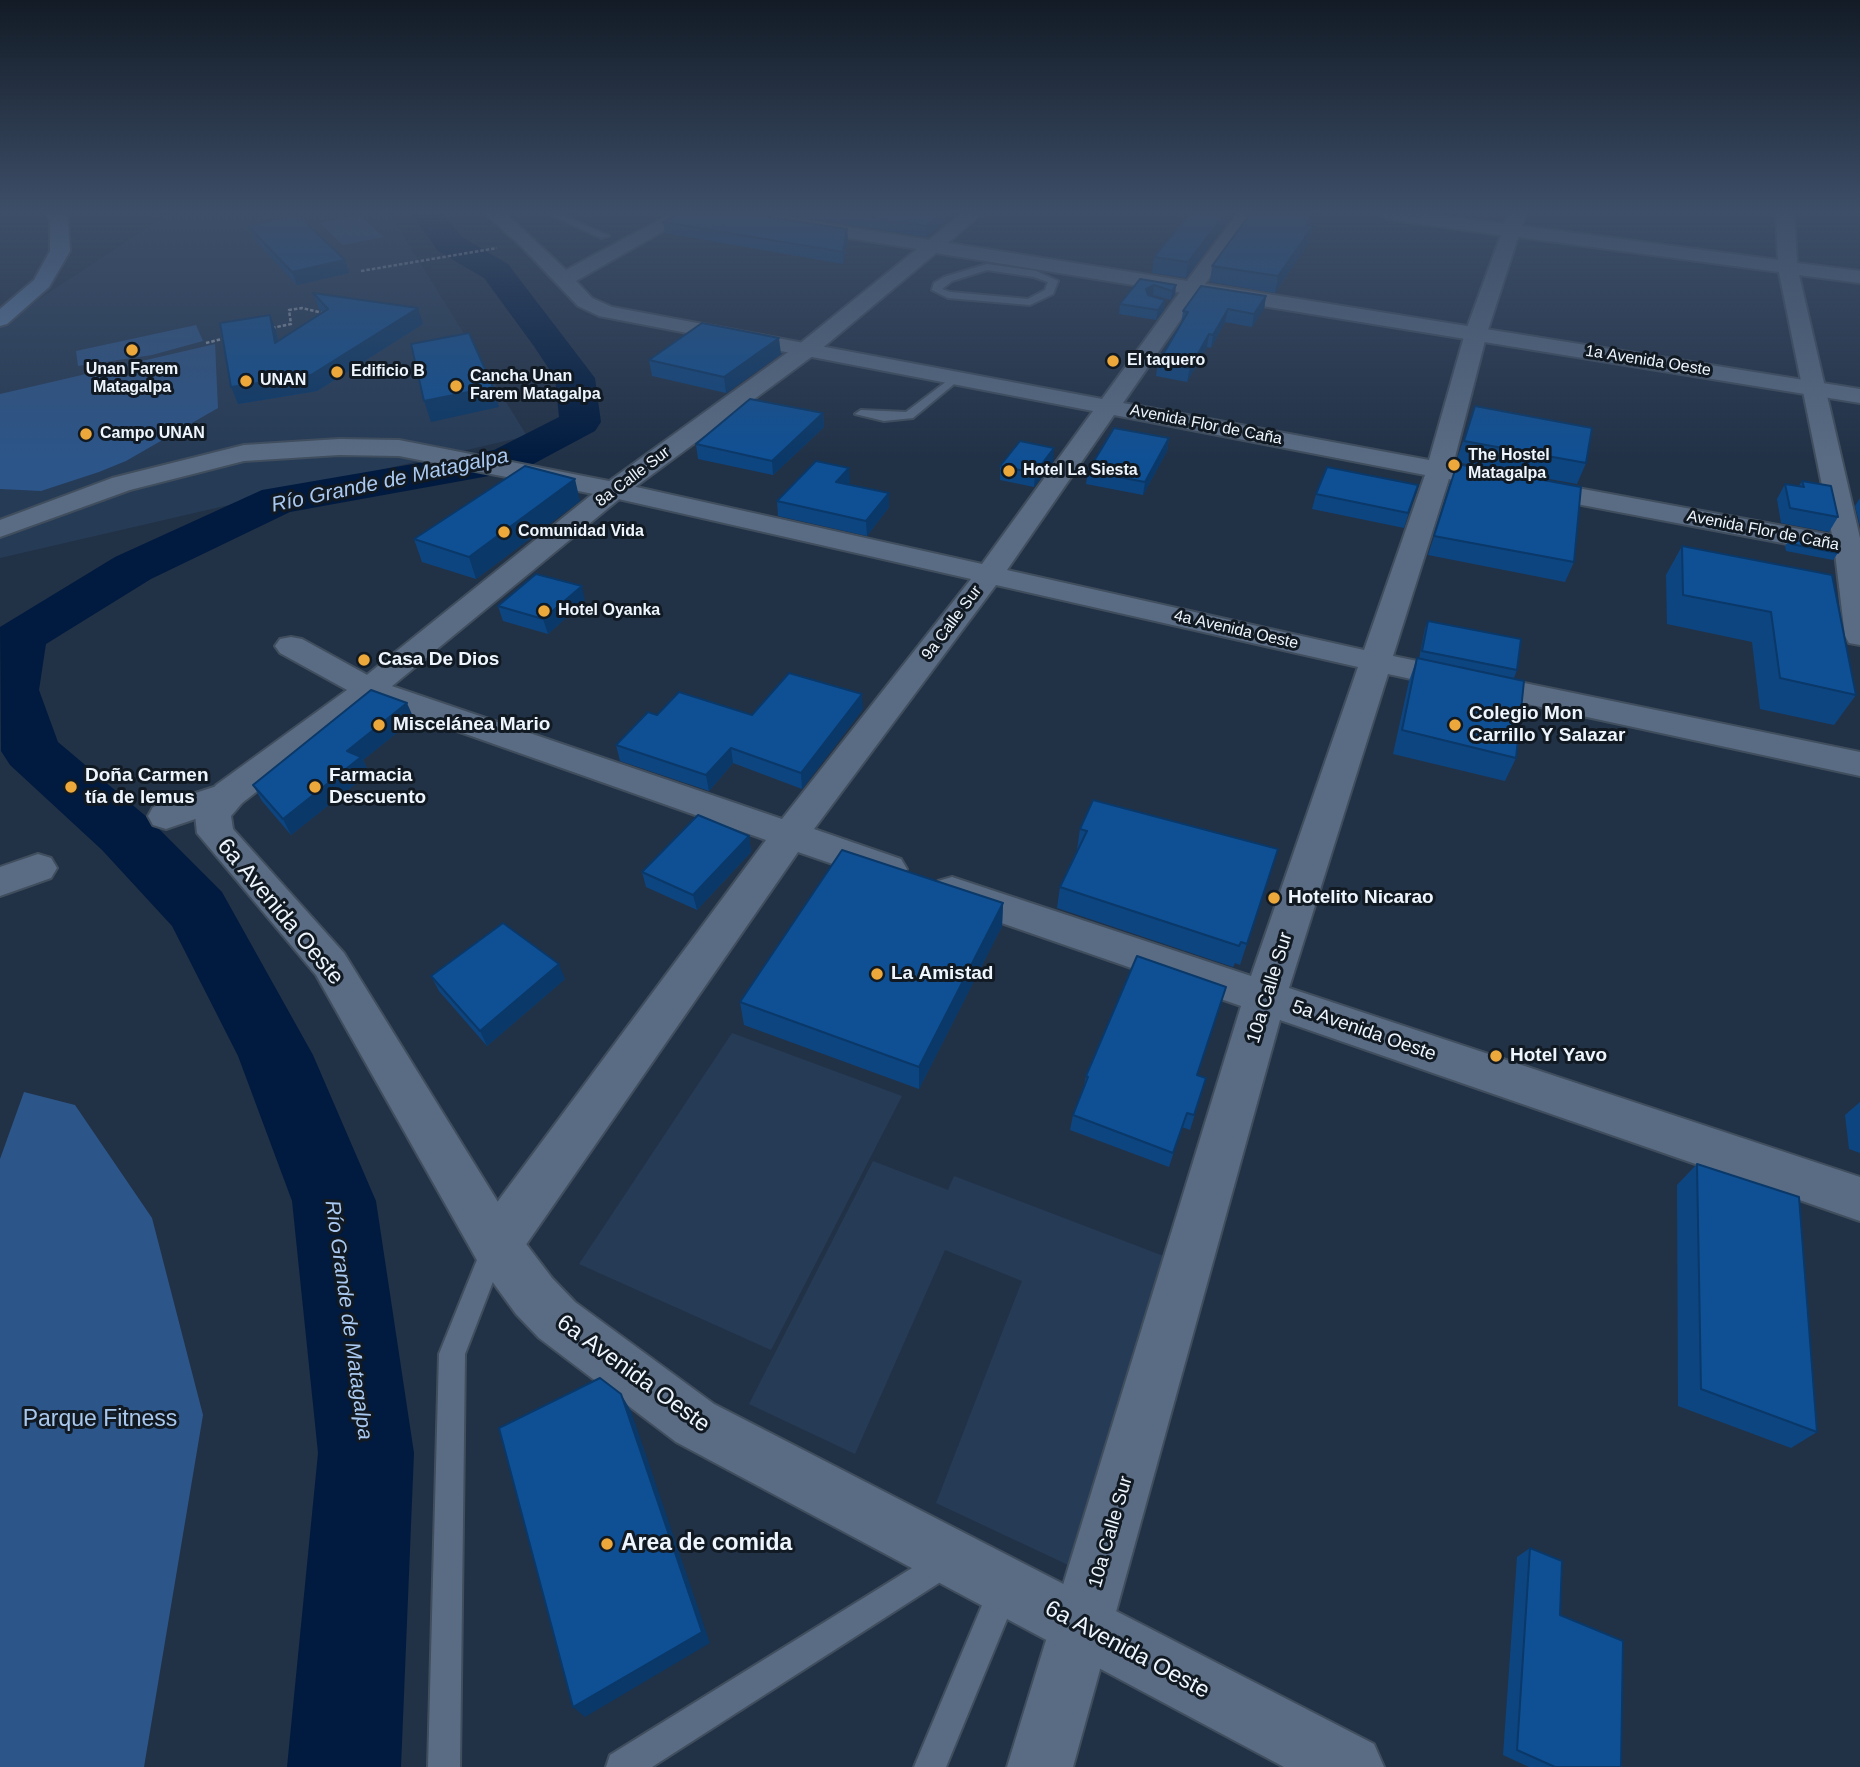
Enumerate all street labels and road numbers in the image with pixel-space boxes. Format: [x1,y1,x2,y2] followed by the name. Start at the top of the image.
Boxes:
[1584,342,1712,380] street label: 1a Avenida Oeste
[1128,401,1284,449] street label: Avenida Flor de Caña
[592,443,674,511] street label: 8a Calle Sur
[1685,507,1841,555] street label: Avenida Flor de Caña
[918,582,986,664] street label: 9a Calle Sur
[1172,606,1300,654] street label: 4a Avenida Oeste
[211,833,349,991] street label: 6a Avenida Oeste
[1242,930,1298,1046] street label: 10a Calle Sur
[1289,996,1439,1066] street label: 5a Avenida Oeste
[551,1309,715,1439] street label: 6a Avenida Oeste
[1084,1474,1138,1590] street label: 10a Calle Sur
[1040,1595,1214,1705] street label: 6a Avenida Oeste

